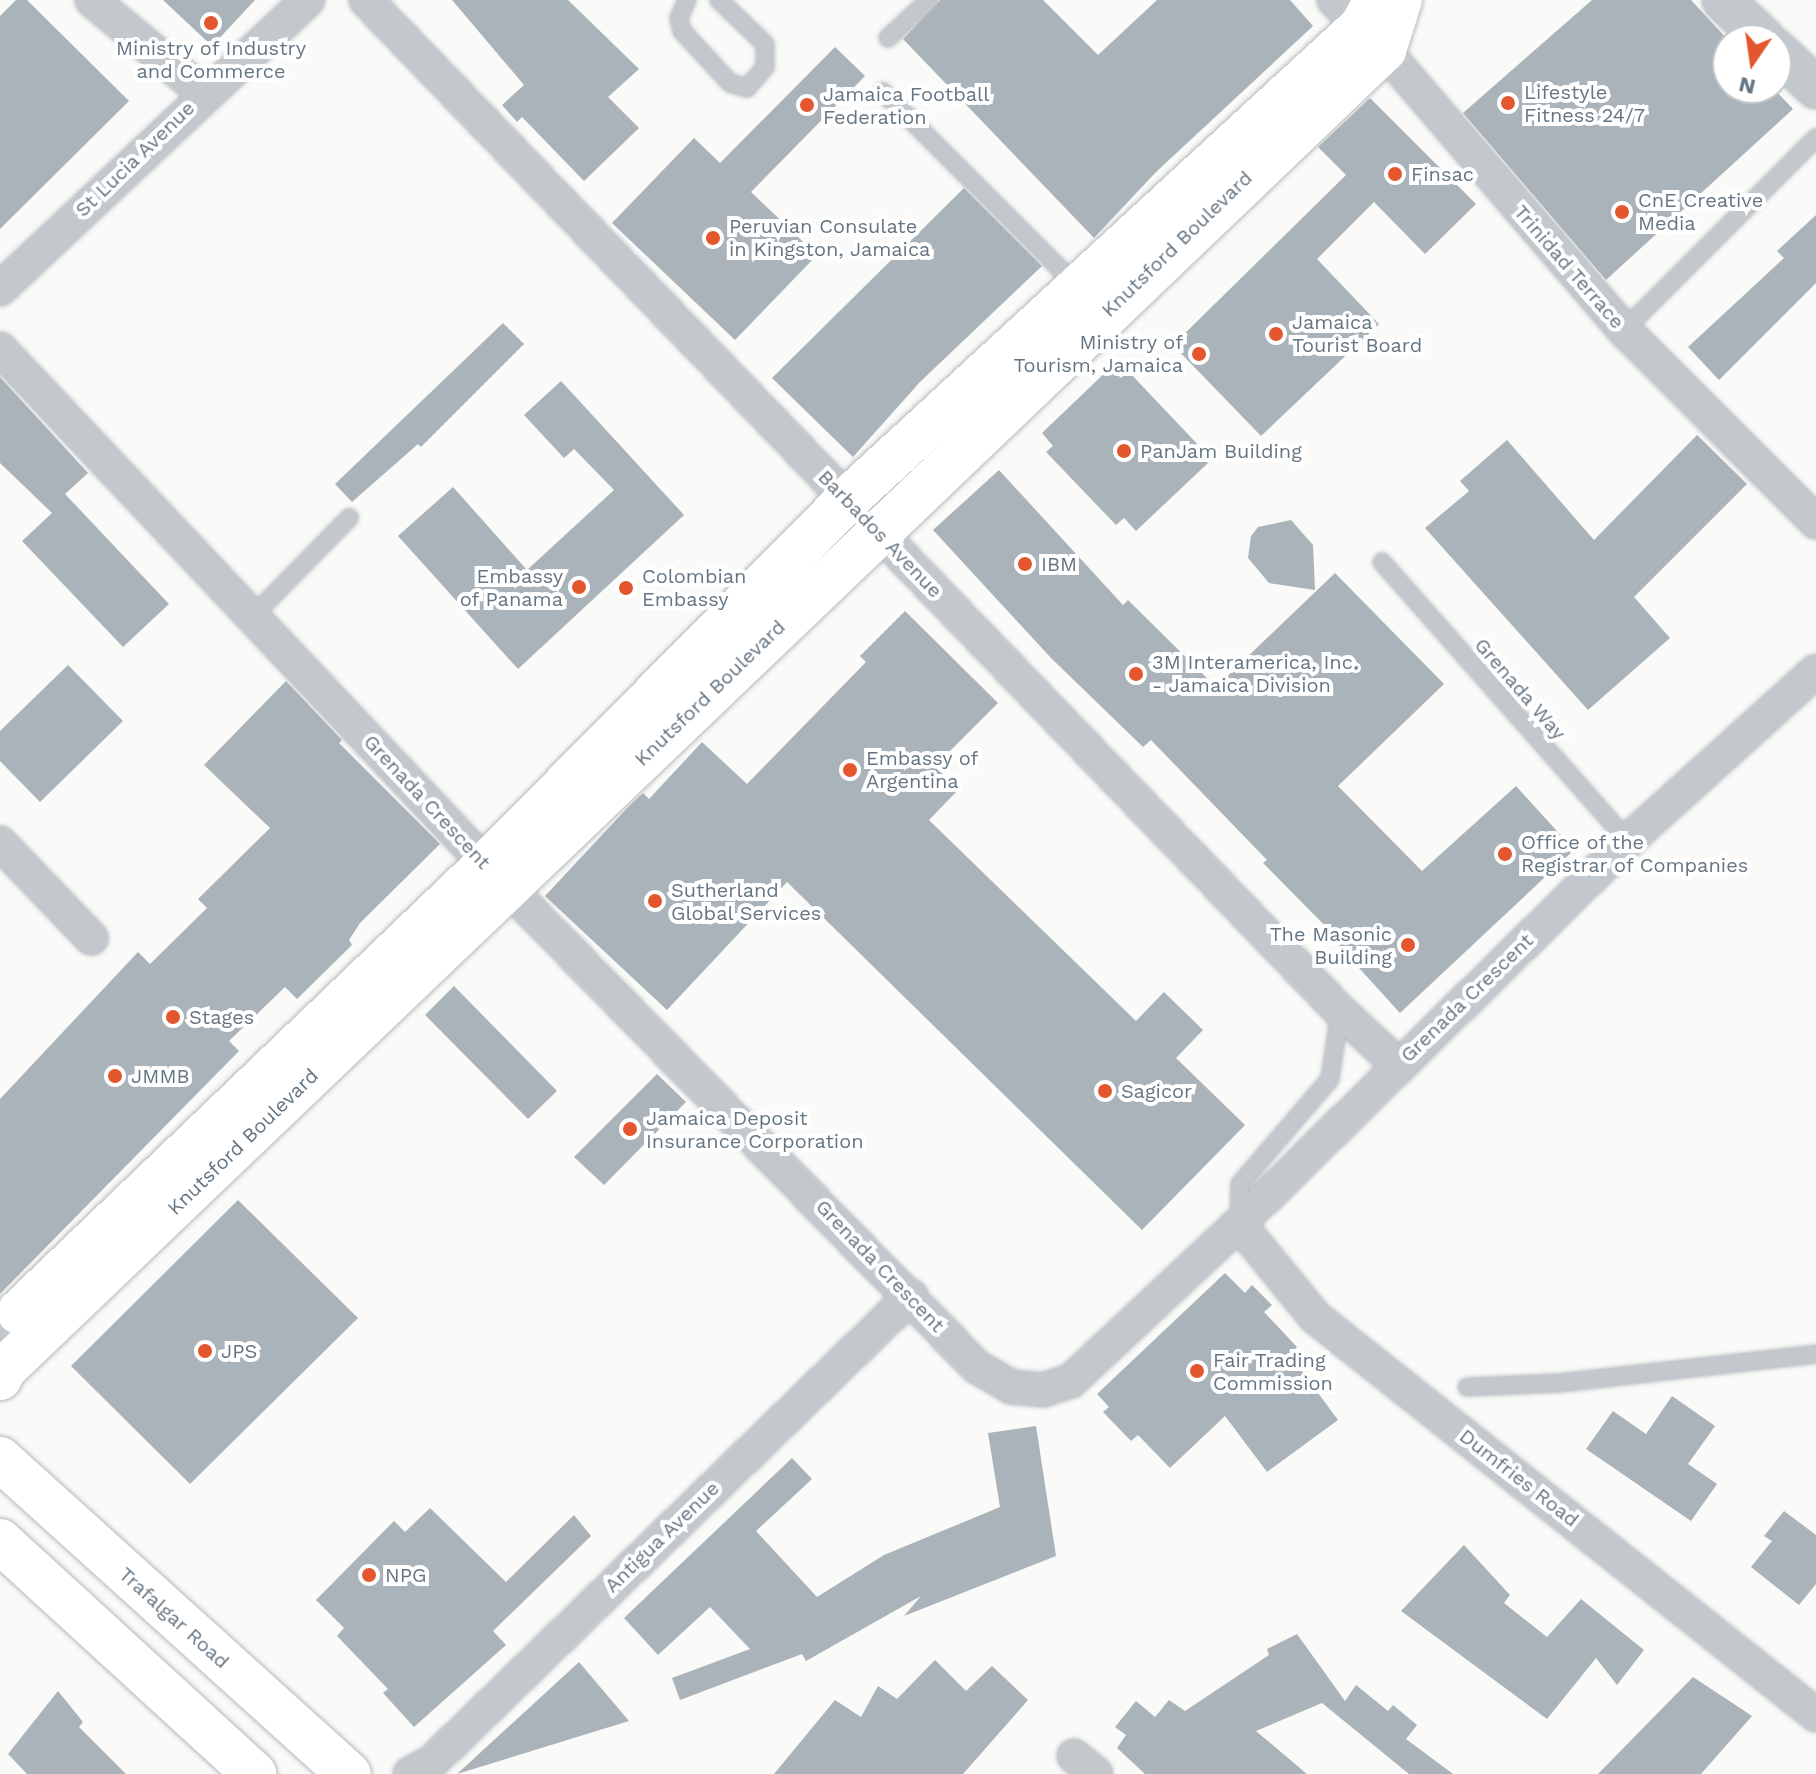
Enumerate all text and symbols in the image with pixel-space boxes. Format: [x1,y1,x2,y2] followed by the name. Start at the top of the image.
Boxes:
[202,14,220,32] marker: Ministry of Industry and Commerce
[1712,24,1792,104] north arrow
[115,36,307,83] place label: Ministry of Industry and Commerce
[1736,72,1758,100] text: N
[1524,80,1645,127] place label: Lifestyle Fitness 24/7
[823,82,990,129] place label: Jamaica Football Federation
[1499,94,1517,112] marker: Lifestyle Fitness 24/7
[70,96,200,222] street label: St Lucia Avenue
[798,96,816,114] marker: Jamaica Football Federation
[1411,162,1474,186] place label: Finsac
[1386,165,1404,183] marker: Finsac
[1097,166,1257,322] street label: Knutsford Boulevard
[1638,188,1763,235] place label: CnE Creative Media
[1509,200,1629,334] street label: Trinidad Terrace
[1613,203,1631,221] marker: CnE Creative Media
[729,214,931,261] place label: Peruvian Consulate in Kingston, Jamaica
[704,229,722,247] marker: Peruvian Consulate in Kingston, Jamaica
[1292,310,1422,357] place label: Jamaica Tourist Board
[1267,325,1285,343] marker: Jamaica Tourist Board
[1013,330,1183,377] place label: Ministry of Tourism, Jamaica
[1190,345,1208,363] marker: Ministry of Tourism, Jamaica
[1140,439,1302,463] place label: PanJam Building
[1115,442,1133,460] marker: PanJam Building
[813,465,947,603] street label: Barbados Avenue
[1041,552,1077,576] place label: IBM
[1016,555,1034,573] marker: IBM
[459,564,563,611] place label: Embassy of Panama
[642,564,746,611] place label: Colombian Embassy
[570,578,588,596] marker: Embassy of Panama
[617,579,635,597] marker: Colombian Embassy
[630,615,790,771] street label: Knutsford Boulevard
[1469,633,1571,745] street label: Grenada Way
[1152,650,1358,697] place label: 3M Interamerica, Inc. - Jamaica Division
[1127,665,1145,683] marker: 3M Interamerica, Inc. - Jamaica Division
[358,730,496,874] street label: Grenada Crescent
[866,746,979,793] place label: Embassy of Argentina
[841,761,859,779] marker: Embassy of Argentina
[1521,830,1749,877] place label: Office of the Registrar of Companies
[1496,845,1514,863] marker: Office of the Registrar of Companies
[671,878,822,925] place label: Sutherland Global Services
[646,892,664,910] marker: Sutherland Global Services
[1270,922,1392,969] place label: The Masonic Building
[1396,929,1538,1067] street label: Grenada Crescent
[1399,936,1417,954] marker: The Masonic Building
[189,1005,254,1029] place label: Stages
[164,1008,182,1026] marker: Stages
[131,1064,190,1088] place label: JMMB
[163,1064,323,1220] street label: Knutsford Boulevard
[106,1067,124,1085] marker: JMMB
[1121,1079,1192,1103] place label: Sagicor
[1096,1082,1114,1100] marker: Sagicor
[646,1106,864,1153] place label: Jamaica Deposit Insurance Corporation
[621,1120,639,1138] marker: Jamaica Deposit Insurance Corporation
[811,1195,949,1337] street label: Grenada Crescent
[221,1339,257,1363] place label: JPS
[196,1342,214,1360] marker: JPS
[1213,1348,1333,1395] place label: Fair Trading Commission
[1188,1362,1206,1380] marker: Fair Trading Commission
[1455,1424,1583,1532] street label: Dumfries Road
[599,1476,725,1598] street label: Antigua Avenue
[114,1562,234,1674] street label: Trafalgar Road
[385,1563,426,1587] place label: NPG
[360,1566,378,1584] marker: NPG

